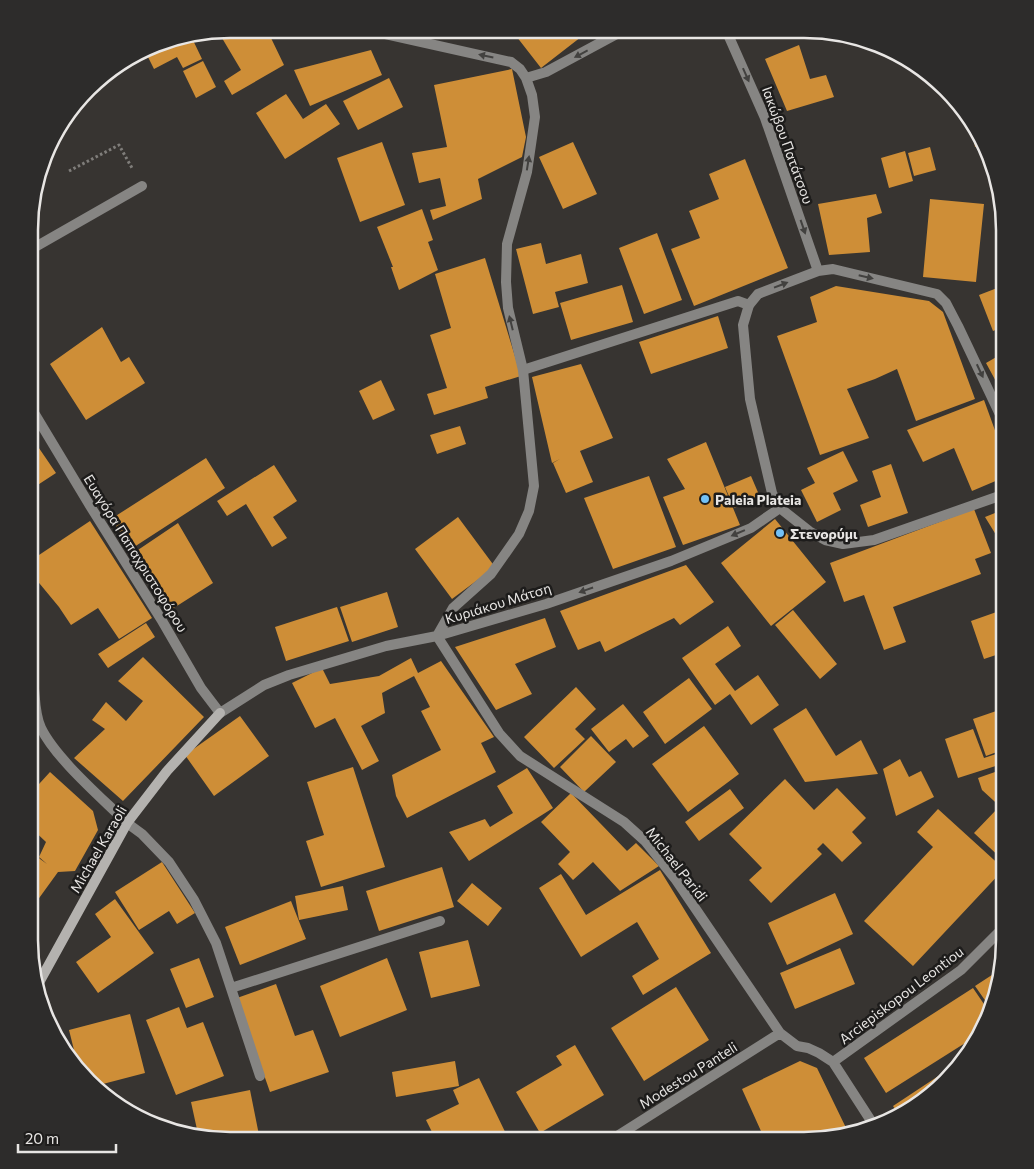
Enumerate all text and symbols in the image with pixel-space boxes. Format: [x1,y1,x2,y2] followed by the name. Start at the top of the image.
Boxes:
[574,50,588,58] one-way arrow
[478,52,494,60] one-way arrow
[743,68,751,82] one-way arrow
[759,84,817,206] street label: Ιακώβου Πατάτσου
[524,155,532,171] one-way arrow
[799,220,807,235] one-way arrow
[858,273,873,281] one-way arrow
[774,281,789,288] one-way arrow
[507,315,515,330] one-way arrow
[975,364,984,379] one-way arrow
[80,471,192,635] street label: Ευαγόρα Παπαχριστοφόρου
[715,491,801,508] place label: Paleia Plateia
[699,493,711,505] marker: Paleia Plateia
[790,525,858,542] place label: Στενορύμι
[774,527,786,539] marker: Στενορύμι
[731,530,746,537] one-way arrow
[443,579,553,627] street label: Κυριάκου Μάτση
[579,587,594,594] one-way arrow
[66,802,130,896] street label: Michael Karaoli
[643,823,711,905] street label: Michael Paridi
[835,943,967,1047] street label: Arciepiskopou Leontiou
[636,1038,740,1112] street label: Modestou Panteli
[18,1122,115,1154] scale bar
[25,1129,59,1147] text: 20 m

